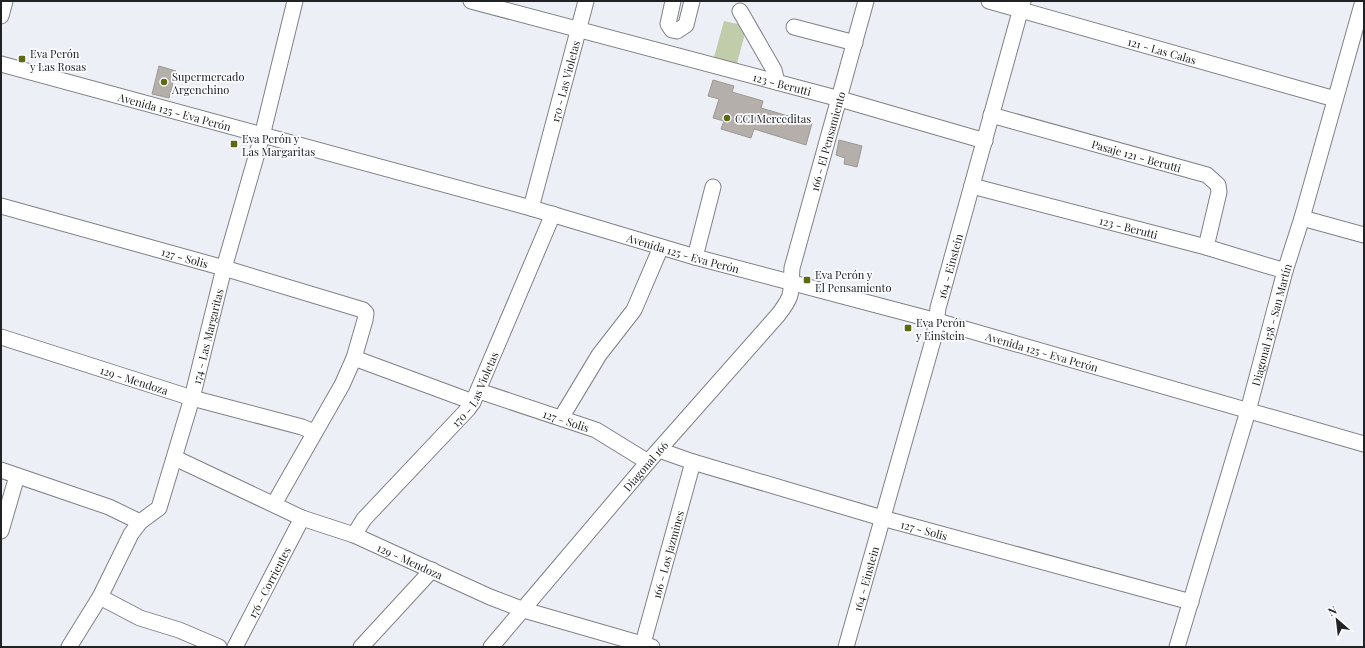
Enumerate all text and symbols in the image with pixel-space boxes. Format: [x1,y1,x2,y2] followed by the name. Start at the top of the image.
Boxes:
[1126,33,1198,67] street label: 121 - Las Calas
[547,39,583,124] street label: 170 - Las Violetas
[29,46,86,74] place label: Eva Perón y Las Rosas
[17,54,27,64] marker: Eva Perón y Las Rosas
[171,69,244,97] place label: Supermercado Argenchino
[751,69,813,99] street label: 123 - Berutti
[159,77,169,87] marker: Supermercado Argenchino
[116,88,233,134] street label: Avenida 125 - Eva Perón
[806,90,848,193] street label: 166 - El Pensamiento
[735,111,811,126] place label: CCI Merceditas
[722,113,732,123] marker: CCI Merceditas
[242,131,315,159] place label: Eva Perón y Las Margaritas
[1090,136,1183,175] street label: Pasaje 121 - Berutti
[229,139,239,149] marker: Eva Perón y Las Margaritas
[1098,212,1160,242] street label: 123 - Berutti
[624,229,742,276] street label: Avenida 125 - Eva Perón
[933,231,966,300] street label: 164 - Einstein
[160,244,210,271] street label: 127 - Solis
[1248,261,1295,387] street label: Diagonal 158 - San Martín
[815,267,891,295] place label: Eva Perón y El Pensamiento
[802,275,812,285] marker: Eva Perón y El Pensamiento
[188,287,226,386] street label: 174 - Las Margaritas
[915,315,966,343] place label: Eva Perón y Einstein
[903,323,913,333] marker: Eva Perón y Einstein
[983,328,1100,375] street label: Avenida 125 - Eva Perón
[448,349,501,430] street label: 170 - Las Violetas
[98,362,171,398] street label: 129 - Mendoza
[541,405,591,435] street label: 127 - Solis
[619,437,671,494] street label: Diagonal 166
[648,509,687,600] street label: 166 - Los Jazmines
[899,516,949,543] street label: 127 - Solis
[375,539,446,582] street label: 129 - Mendoza
[244,544,293,620] street label: 176 - Corrientes
[849,544,882,613] street label: 164 - Einstein
[1317,600,1357,640] north arrow
[1325,602,1339,619] text: N

